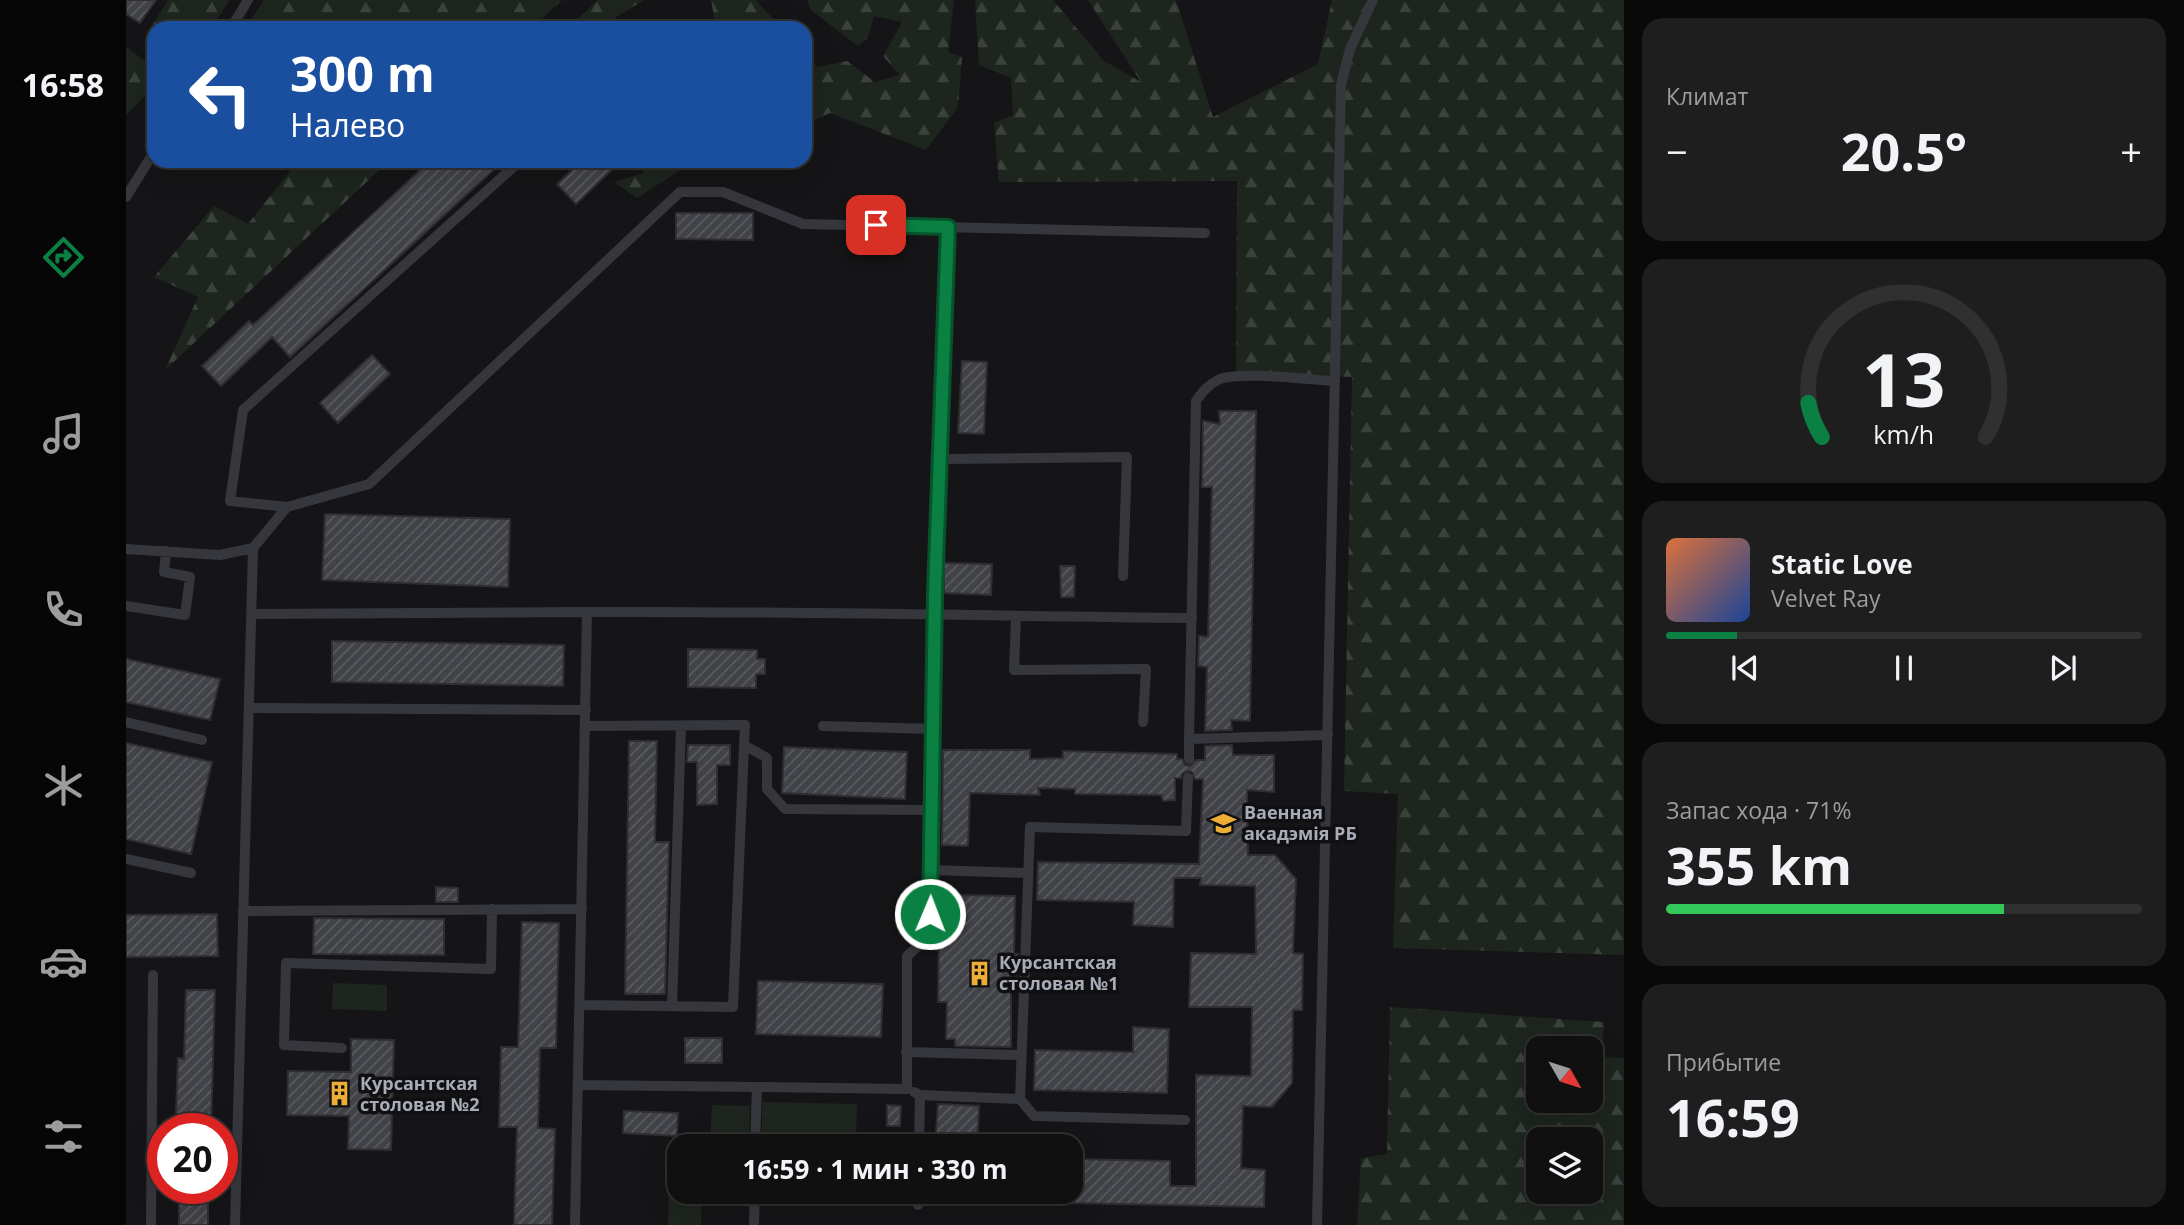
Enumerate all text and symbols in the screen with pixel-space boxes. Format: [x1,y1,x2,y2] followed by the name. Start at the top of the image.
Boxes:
[290,40,435,106] text: 300 m
[175,49,266,140] icon: left
[22,63,104,106] text: 16:58
[1666,80,1748,112] text: Климат
[290,103,405,146] text: Налево
[1841,115,1967,186] text: 20.5°
[1666,125,1688,177] text: −
[2120,125,2142,177] text: +
[846,195,906,255] pin
[857,206,895,244] icon: arrive
[39,233,88,282] icon: directions
[1862,330,1946,429] text: 13
[39,409,88,458] icon: music
[1874,417,1934,451] text: km/h
[1771,546,1913,582] text: Static Love
[1771,582,1881,614] text: Velvet Ray
[39,585,88,634] icon: phone
[1726,649,1764,687] icon: previous
[1885,649,1923,687] icon: pause
[2044,649,2082,687] icon: next
[39,761,88,810] icon: climate
[1666,794,1851,826] text: Запас хода · 71%
[1244,800,1357,845] place label: Ваенная акадэмія РБ
[1210,809,1238,837] school or university icon: Ваенная акадэмія РБ
[1666,829,1852,900] text: 355 km
[893,877,967,951] position arrow
[39,937,88,986] icon: car
[999,950,1118,995] place label: Курсантская столовая №1
[965,959,993,987] building icon: Курсантская столовая №1
[1526,1036,1603,1113] north arrow
[1526,1036,1603,1204] map controls
[1666,1046,1781,1078] text: Прибытие
[360,1071,479,1116] place label: Курсантская столовая №2
[326,1080,354,1108] building icon: Курсантская столовая №2
[1666,1081,1800,1152] text: 16:59
[39,1112,88,1161] icon: filters
[147,1113,238,1204] speed limit sign: 20
[1526,1127,1603,1204] button: layers
[742,1151,1008,1187] text: 16:59 · 1 мин · 330 m

